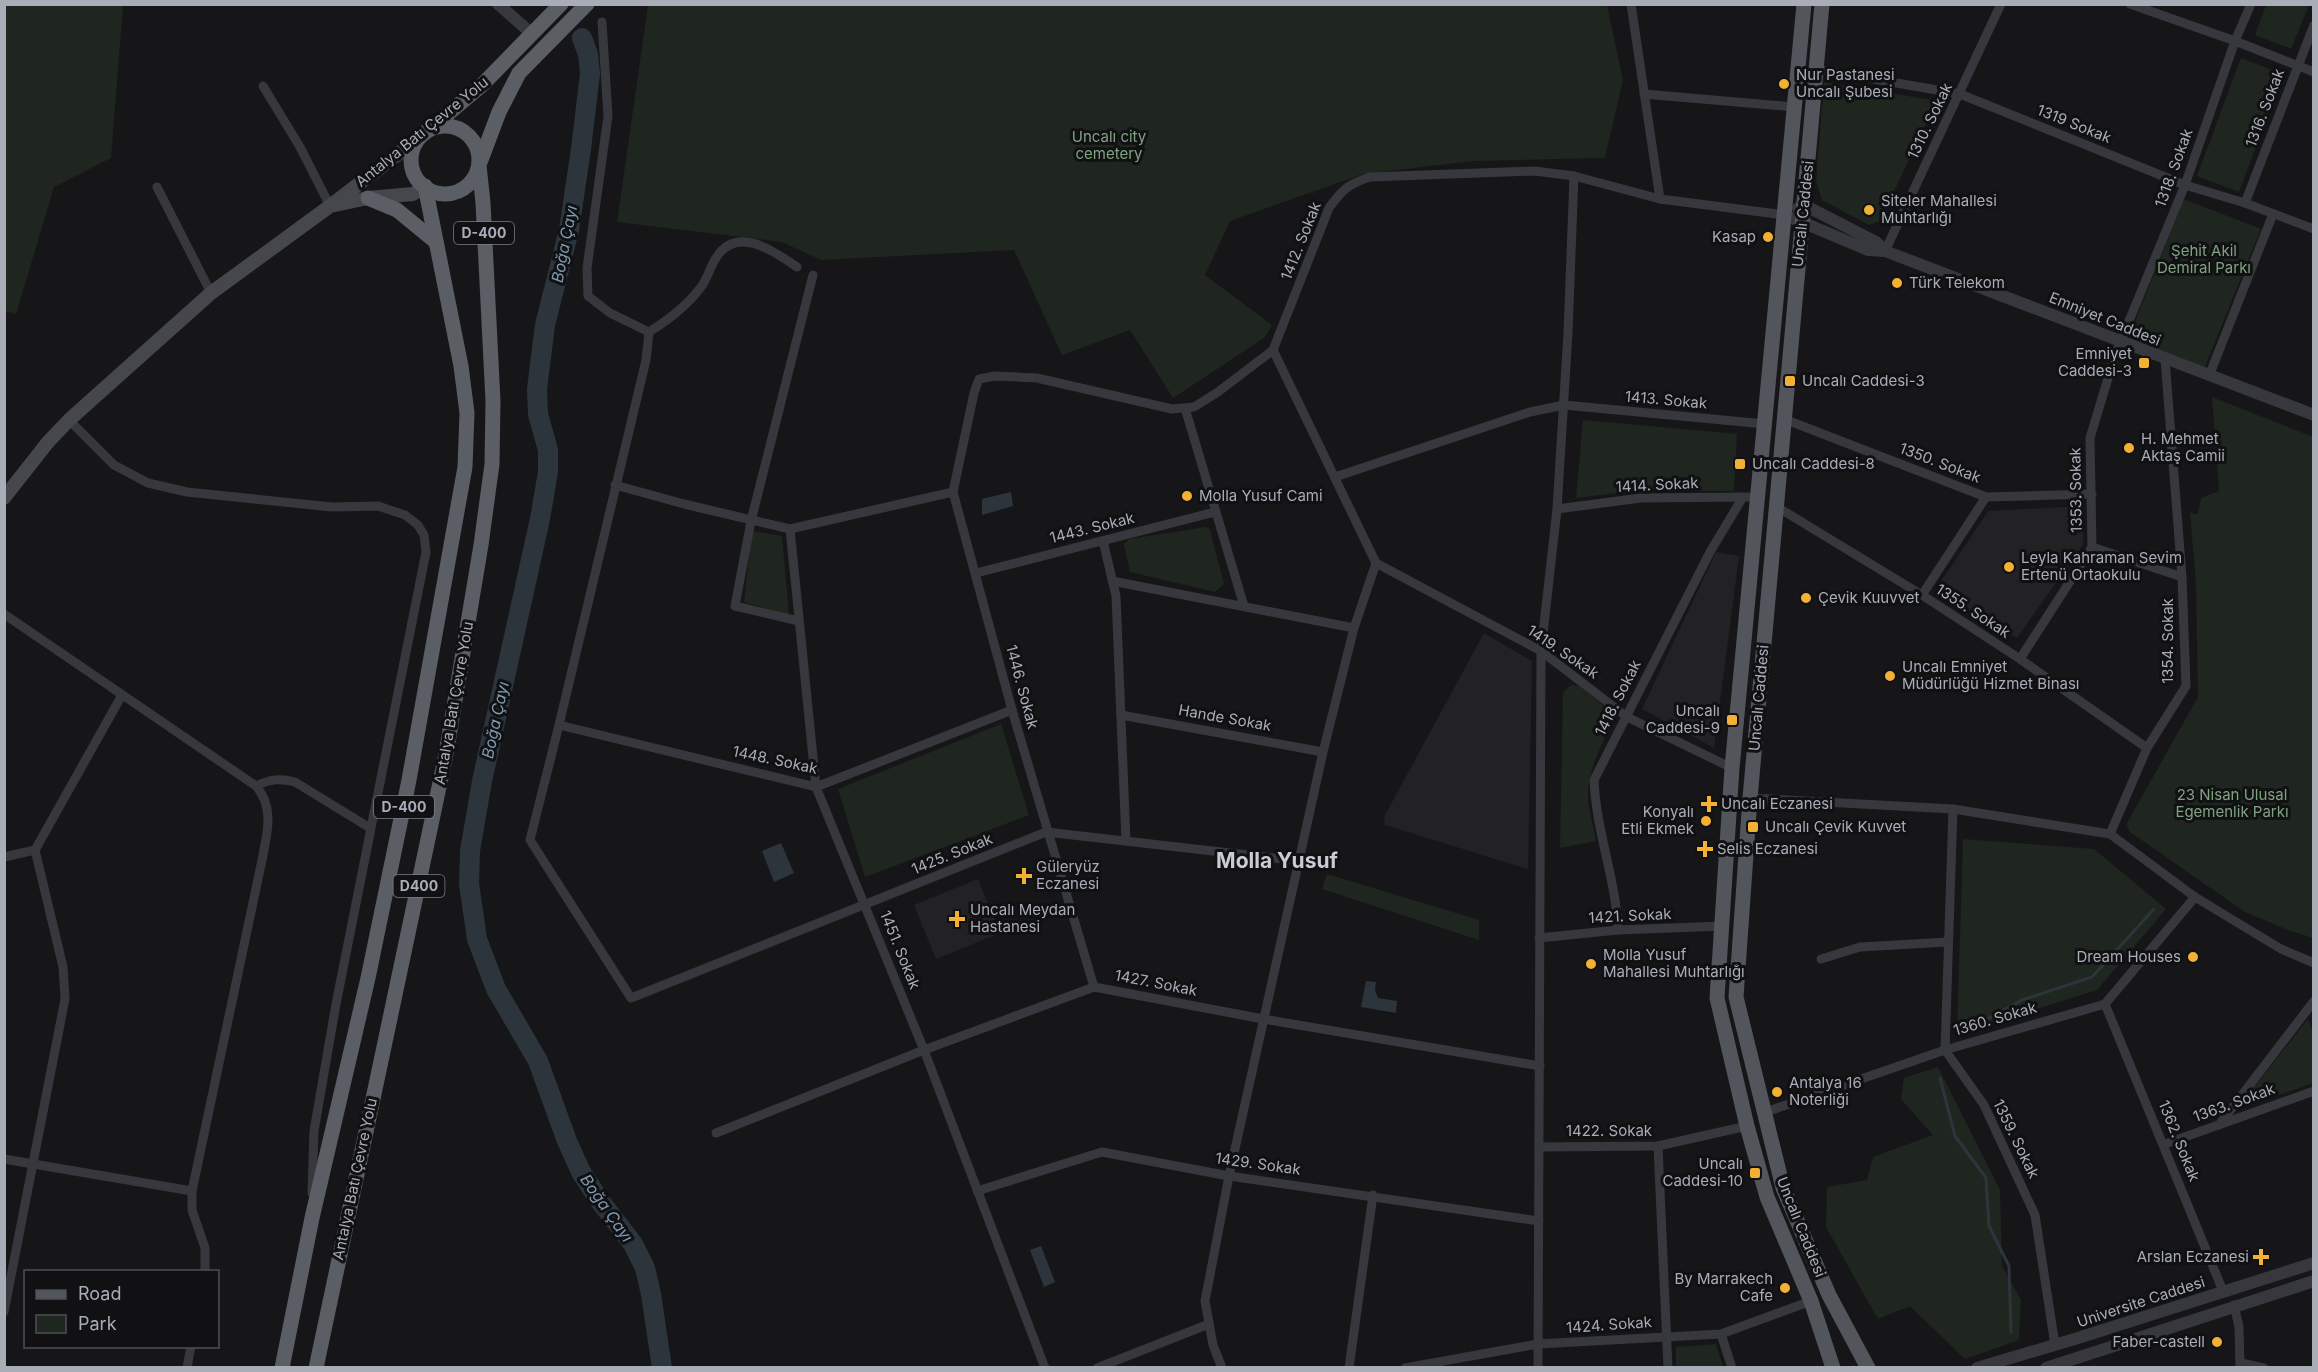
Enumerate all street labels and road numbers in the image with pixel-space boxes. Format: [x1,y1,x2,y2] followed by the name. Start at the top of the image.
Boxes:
[2241,65,2288,150] street label: 1316. Sokak
[352,72,492,191] street label: Antalya Batı Çevre Yolu
[1903,79,1957,162] street label: 1310. Sokak
[2034,100,2115,147] street label: 1319 Sokak
[2151,125,2197,210] street label: 1318. Sokak
[1787,160,1818,268] street label: Uncalı Caddesi
[1276,198,1325,283] street label: 1412. Sokak
[454,222,514,244] road number: D-400
[2047,287,2164,350] street label: Emniyet Caddesi
[1624,386,1709,413] street label: 1413. Sokak
[1897,438,1984,487] street label: 1350. Sokak
[2065,446,2086,533] street label: 1353. Sokak
[1615,473,1700,496] street label: 1414. Sokak
[1048,508,1137,547] street label: 1443. Sokak
[1932,579,2015,642] street label: 1355. Sokak
[2158,597,2177,684] street label: 1354. Sokak
[430,620,477,786] street label: Antalya Batı Çevre Yolu
[1524,621,1603,683] street label: 1419. Sokak
[1002,643,1043,732] street label: 1446. Sokak
[1744,644,1773,752] street label: Uncalı Caddesi
[1590,656,1645,739] street label: 1418. Sokak
[1177,700,1274,735] street label: Hande Sokak
[731,741,820,778] street label: 1448. Sokak
[374,796,434,818] road number: D-400
[909,828,996,878] street label: 1425. Sokak
[394,875,444,897] road number: D400
[1588,904,1673,927] street label: 1421. Sokak
[876,908,925,993] street label: 1451. Sokak
[1113,965,1200,1000] street label: 1427. Sokak
[1951,997,2039,1039] street label: 1360. Sokak
[2190,1079,2278,1126] street label: 1363. Sokak
[328,1096,381,1262] street label: Antalya Batı Çevre Yolu
[1989,1096,2044,1182] street label: 1359. Sokak
[2155,1097,2205,1185] street label: 1362. Sokak
[1566,1121,1653,1140] street label: 1422. Sokak
[1214,1148,1303,1179] street label: 1429. Sokak
[1773,1174,1830,1280] street label: Uncalı Caddesi
[2074,1272,2207,1331] street label: Universite Caddesi
[1565,1312,1653,1337] street label: 1424. Sokak

